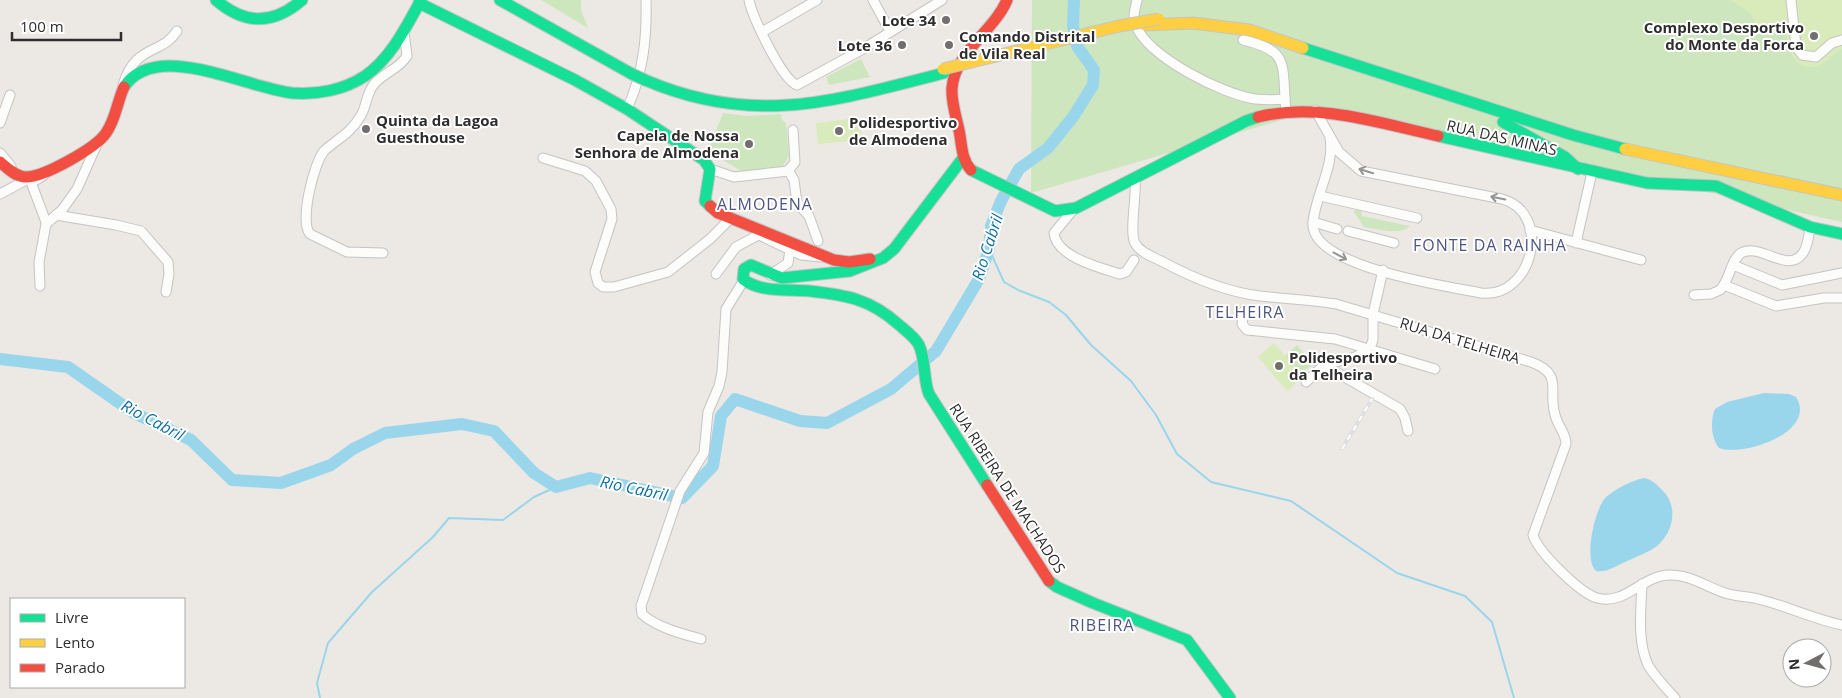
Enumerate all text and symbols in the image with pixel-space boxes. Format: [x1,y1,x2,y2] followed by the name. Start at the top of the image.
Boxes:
[12,10,121,42] scale bar
[882,10,936,30] place label: Lote 34
[940,14,952,26] marker: Lote 34
[20,16,64,36] text: 100 m
[1644,17,1804,54] place label: Complexo Desportivo do Monte da Forca
[959,26,1095,63] place label: Comando Distrital de Vila Real
[1808,30,1820,42] marker: Complexo Desportivo do Monte da Forca
[838,35,892,55] place label: Lote 36
[896,39,908,51] marker: Lote 36
[943,39,955,51] marker: Comando Distrital de Vila Real
[376,110,499,147] place label: Quinta da Lagoa Guesthouse
[849,112,957,149] place label: Polidesportivo de Almodena
[1445,115,1559,159] street label: RUA DAS MINAS
[360,123,372,135] marker: Quinta da Lagoa Guesthouse
[575,125,739,162] place label: Capela de Nossa Senhora de Almodena
[833,125,845,137] marker: Polidesportivo de Almodena
[743,138,755,150] marker: Capela de Nossa Senhora de Almodena
[1359,166,1375,176] one-way arrow
[717,193,813,215] district label: ALMODENA
[1491,193,1507,202] one-way arrow
[966,210,1008,283] water label: Rio Cabril
[1413,234,1567,256] district label: FONTE DA RAINHA
[1332,252,1346,262] one-way arrow
[1205,301,1285,323] district label: TELHEIRA
[1398,312,1523,368] street label: RUA DA TELHEIRA
[1289,347,1397,384] place label: Polidesportivo da Telheira
[1273,360,1285,372] marker: Polidesportivo da Telheira
[118,394,189,446] water label: Rio Cabril
[945,399,1071,577] street label: RUA RIBEIRA DE MACHADOS
[598,470,671,506] water label: Rio Cabril
[10,598,185,688] legend
[55,607,89,627] text: Livre
[1069,614,1135,636] district label: RIBEIRA
[55,632,95,652] text: Lento
[1782,638,1832,688] north arrow
[55,657,105,677] text: Parado
[1784,658,1804,671] text: N

